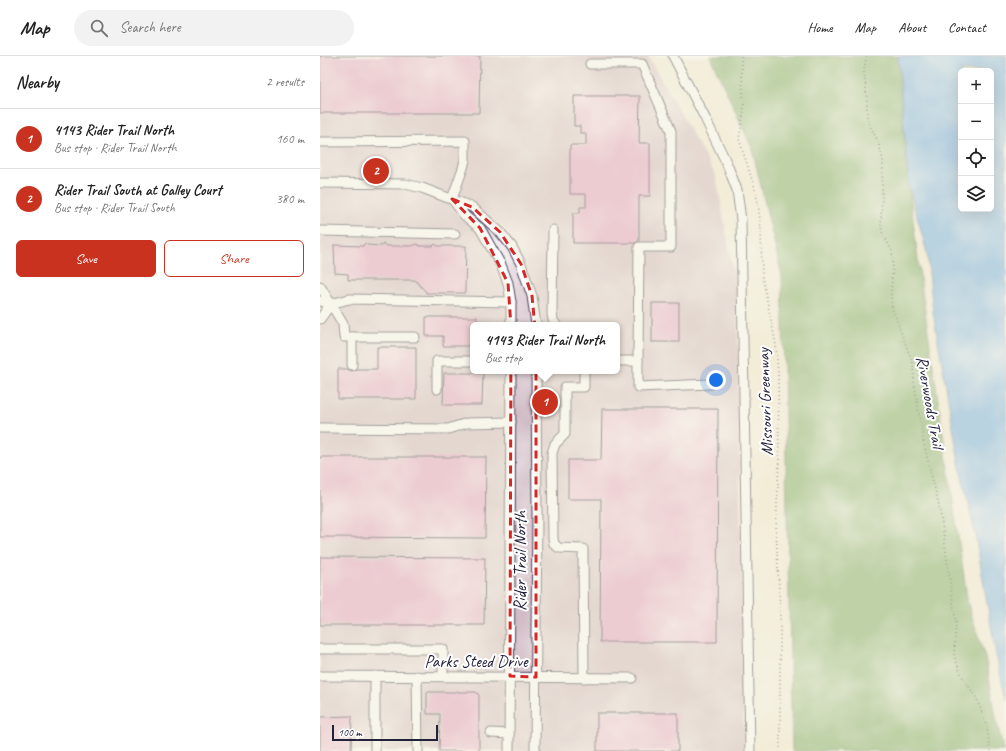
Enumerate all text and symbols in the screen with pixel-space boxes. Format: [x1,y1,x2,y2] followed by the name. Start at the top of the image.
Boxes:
[74,10,354,46] search box
[20,16,50,40] text: Map
[88,17,110,39] icon: search
[120,18,181,37] text: Search here
[807,19,833,36] text: Home
[855,19,876,36] text: Map
[898,19,926,36] text: About
[948,19,986,36] text: Contact
[958,68,994,212] map controls
[958,68,994,104] button: +
[16,72,59,93] text: Nearby
[266,74,304,90] text: 2 results
[958,104,994,140] button: −
[54,121,174,140] text: 4143 Rider Trail North
[26,131,32,147] text: 1
[276,131,304,147] text: 160 m
[54,140,176,156] text: Bus stop · Rider Trail North
[958,140,994,176] button: locate
[363,156,389,186] pin: 2
[958,176,994,212] button: layers
[54,181,221,200] text: Rider Trail South at Galley Court
[26,191,32,207] text: 2
[276,191,304,207] text: 380 m
[54,200,175,216] text: Bus stop · Rider Trail South
[16,240,156,277] button: Save
[164,240,304,277] button: Share
[470,322,620,374] popup
[485,331,605,350] text: 4143 Rider Trail North
[753,347,777,456] street label: Missouri Greenway
[485,350,522,366] text: Bus stop
[912,354,949,453] street label: Riverwoods Trail
[706,370,726,390] your location
[532,387,558,417] pin: 1
[510,510,531,611] street label: Rider Trail North
[425,651,529,672] street label: Parks Steed Drive
[332,723,438,742] scale bar
[338,725,362,739] text: 100 m

